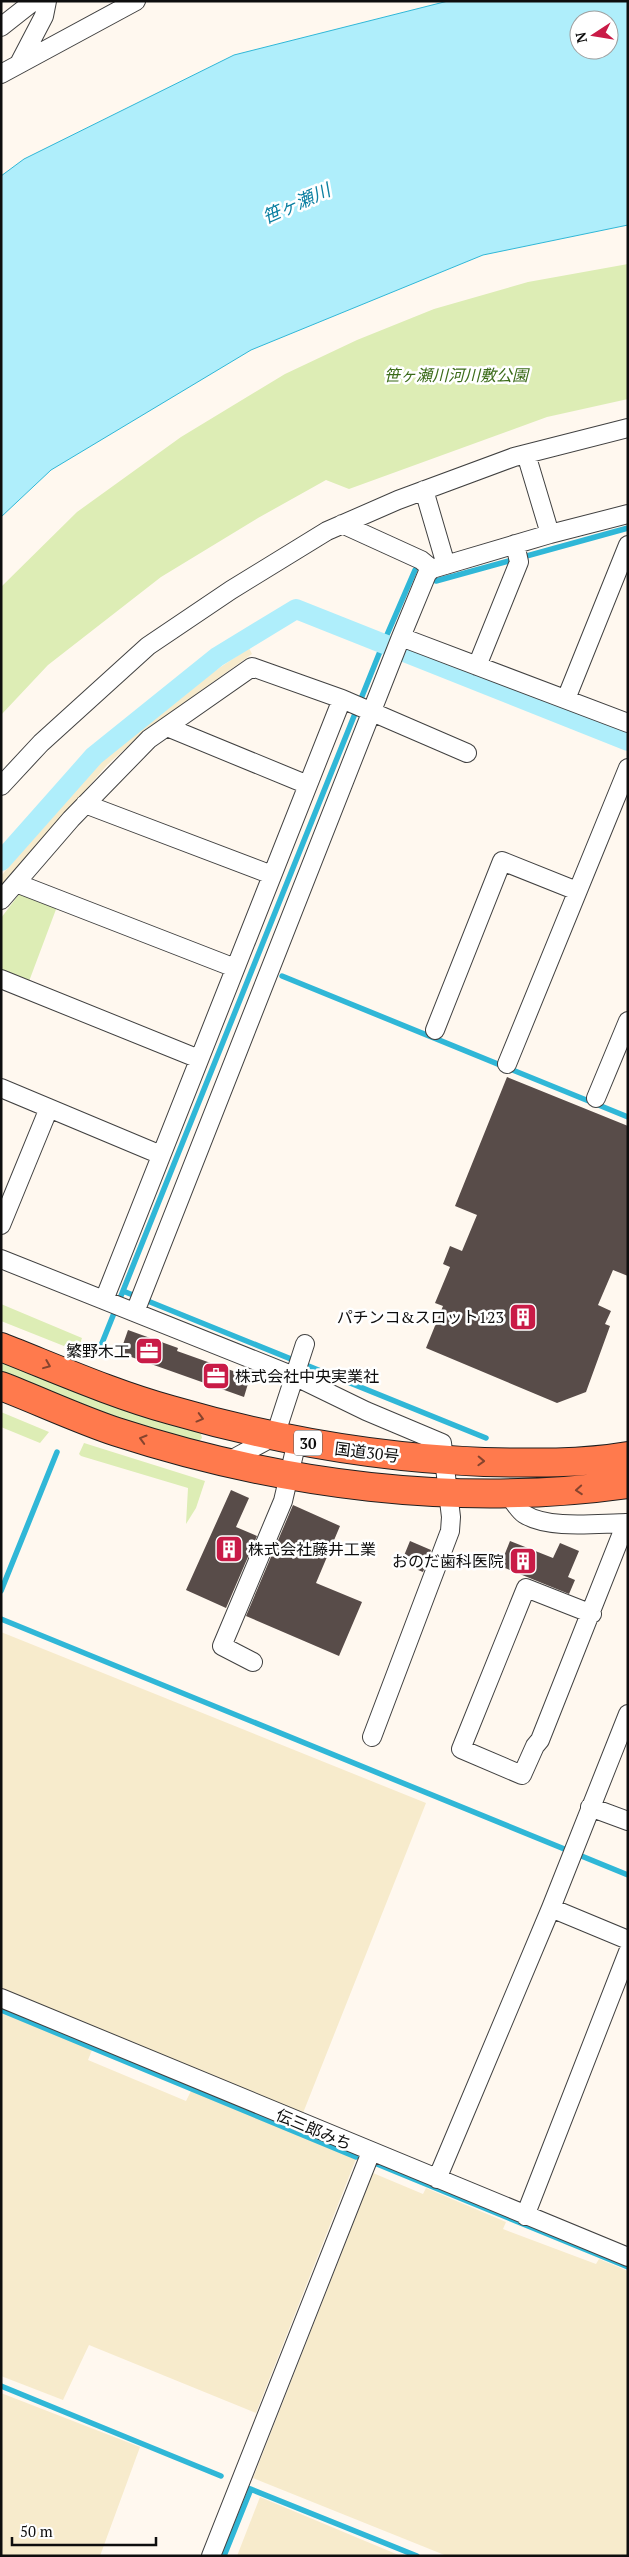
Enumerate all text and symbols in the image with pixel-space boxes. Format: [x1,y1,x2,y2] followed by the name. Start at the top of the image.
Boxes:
[569,10,619,60] north arrow
[570,30,591,45] text: N
[258,177,336,229] water label: 笹ヶ瀬川
[384,364,530,386] park label: 笹ヶ瀬川河川敷公園
[508,1302,538,1332] building icon: パチンコ&スロット123
[337,1306,504,1328] place label: パチンコ&スロット123
[134,1336,164,1366] office icon: 繁野木工
[66,1340,130,1362] place label: 繁野木工
[42,1359,50,1369] one-way arrow
[201,1361,231,1391] office icon: 株式会社中央実業社
[235,1365,379,1387] place label: 株式会社中央実業社
[195,1412,204,1423] one-way arrow
[294,1430,322,1456] road number: 30
[139,1434,147,1444] one-way arrow
[333,1437,401,1467] street label: 国道30号
[477,1456,485,1467] one-way arrow
[575,1484,583,1495] one-way arrow
[214,1534,244,1564] building icon: 株式会社藤井工業
[248,1538,376,1560] place label: 株式会社藤井工業
[508,1546,538,1576] building icon: おのだ歯科医院
[392,1550,504,1572] place label: おのだ歯科医院
[273,2103,355,2155] street label: 伝三郎みち
[12,2514,156,2546] scale bar
[20,2521,53,2541] text: 50 m

